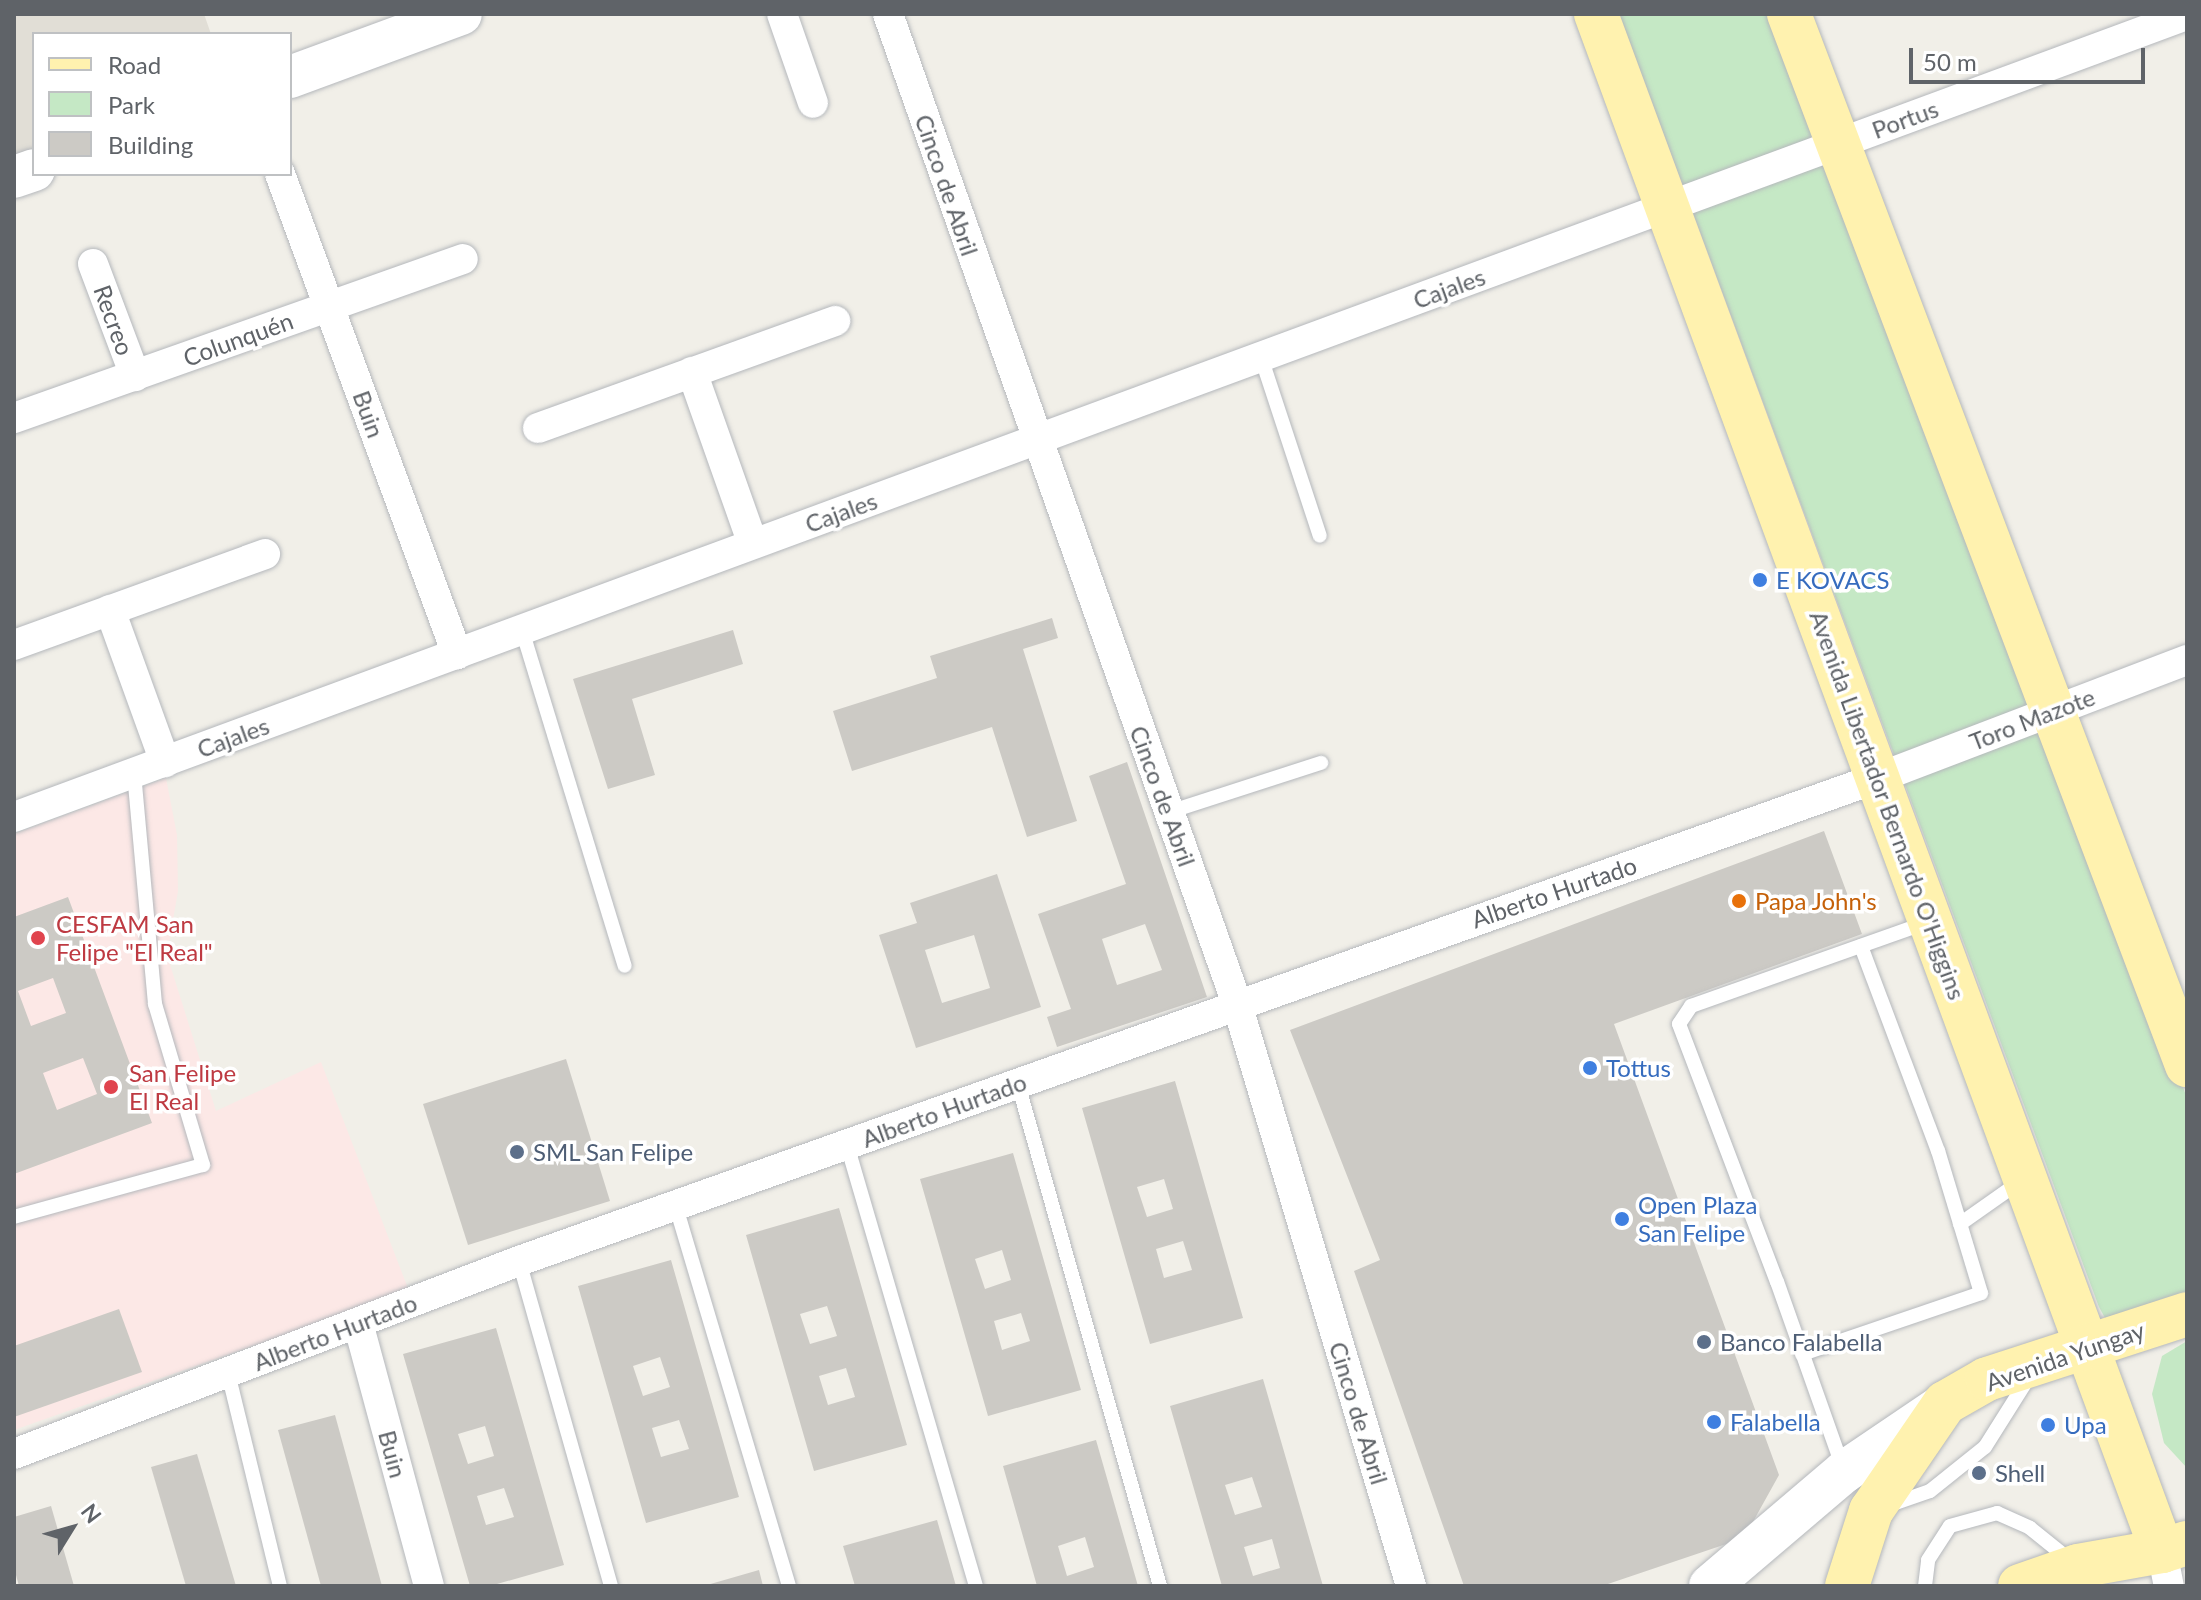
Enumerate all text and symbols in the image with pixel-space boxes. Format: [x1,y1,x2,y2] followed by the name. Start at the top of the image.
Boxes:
[32,32,292,176] legend
[1913,32,2149,82] scale bar
[1923,47,1977,76] text: 50 m
[108,50,161,79] text: Road
[108,90,155,119] text: Park
[1868,94,1942,144] street label: Portus
[909,110,985,260] street label: Cinco de Abril
[108,130,193,159] text: Building
[1409,262,1489,314] street label: Cajales
[88,281,140,359] street label: Recreo
[179,306,297,372] street label: Colunquén
[347,387,391,441] street label: Buin
[801,486,881,538] street label: Cajales
[1776,566,1889,594] place label: E KOVACS
[1751,571,1769,589] marker: E KOVACS
[1804,606,1972,1004] street label: Avenida Libertador Bernardo O'Higgins
[1965,682,2099,756] street label: Toro Mazote
[193,711,273,763] street label: Cajales
[1124,721,1202,871] street label: Cinco de Abril
[1468,850,1640,934] street label: Alberto Hurtado
[1755,887,1877,915] place label: Papa John's
[1730,892,1748,910] marker: Papa John's
[56,910,213,966] place label: CESFAM San Felipe "El Real"
[27,927,49,949] marker: CESFAM San Felipe "El Real"
[1606,1054,1671,1082] place label: Tottus
[129,1059,236,1115] place label: San Felipe El Real
[1581,1059,1599,1077] marker: Tottus
[858,1067,1030,1153] street label: Alberto Hurtado
[100,1076,122,1098] marker: San Felipe El Real
[533,1138,694,1166] place label: SML San Felipe
[508,1143,526,1161] marker: SML San Felipe
[1638,1191,1757,1247] place label: Open Plaza San Felipe
[1613,1210,1631,1228] marker: Open Plaza San Felipe
[249,1288,421,1376] street label: Alberto Hurtado
[1981,1315,2149,1397] street label: Avenida Yungay
[1720,1328,1882,1356] place label: Banco Falabella
[1695,1333,1713,1351] marker: Banco Falabella
[1324,1338,1394,1488] street label: Cinco de Abril
[1730,1408,1821,1436] place label: Falabella
[2064,1411,2107,1439] place label: Upa
[1705,1413,1723,1431] marker: Falabella
[2039,1416,2057,1434] marker: Upa
[373,1427,413,1481] street label: Buin
[1995,1459,2045,1487] place label: Shell
[1970,1464,1988,1482] marker: Shell
[32,1488,112,1568] north arrow
[76,1498,107,1528] text: N

